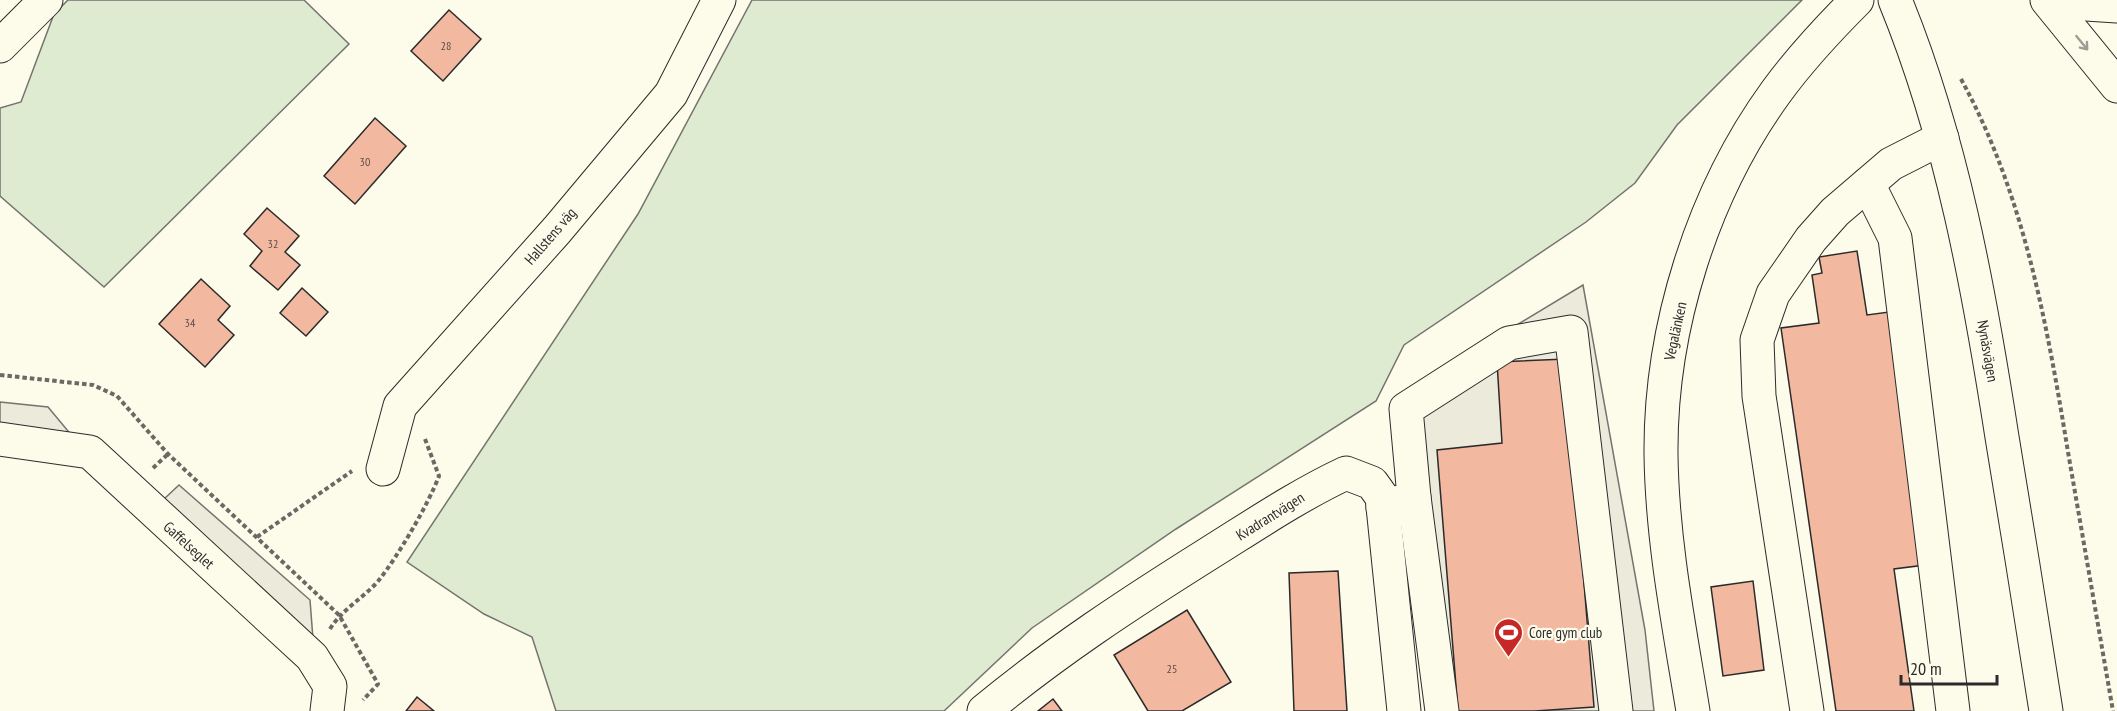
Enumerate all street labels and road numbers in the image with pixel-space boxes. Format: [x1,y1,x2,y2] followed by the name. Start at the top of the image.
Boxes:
[520,204,580,268] street label: Hallstens väg
[1659,300,1690,363] street label: Vegalänken
[1973,319,2003,383] street label: Nynäsvägen
[1232,488,1308,544] street label: Kvadrantvägen
[160,517,218,573] street label: Gaffelseglet

